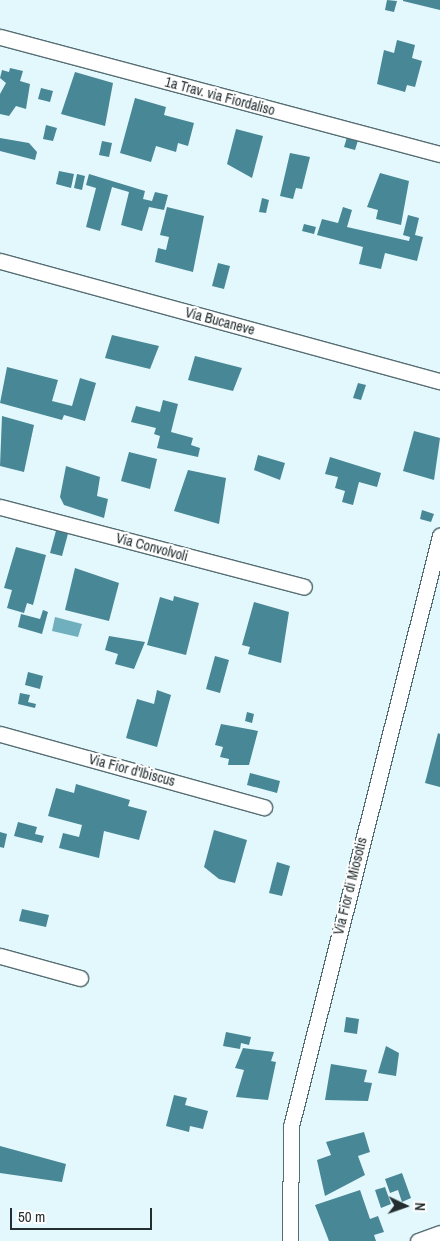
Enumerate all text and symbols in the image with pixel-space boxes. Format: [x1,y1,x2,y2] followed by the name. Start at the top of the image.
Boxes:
[163,73,277,119] street label: 1a Trav. via Fiordaliso
[183,304,257,338] street label: Via Bucaneve
[114,529,190,565] street label: Via Convolvoli
[87,750,177,790] street label: Via Fior d'Ibiscus
[330,835,370,937] street label: Via Fior di Miosotis
[380,1181,430,1231] north arrow
[12,1198,155,1230] scale bar
[411,1202,429,1211] text: N
[18,1206,45,1227] text: 50 m

